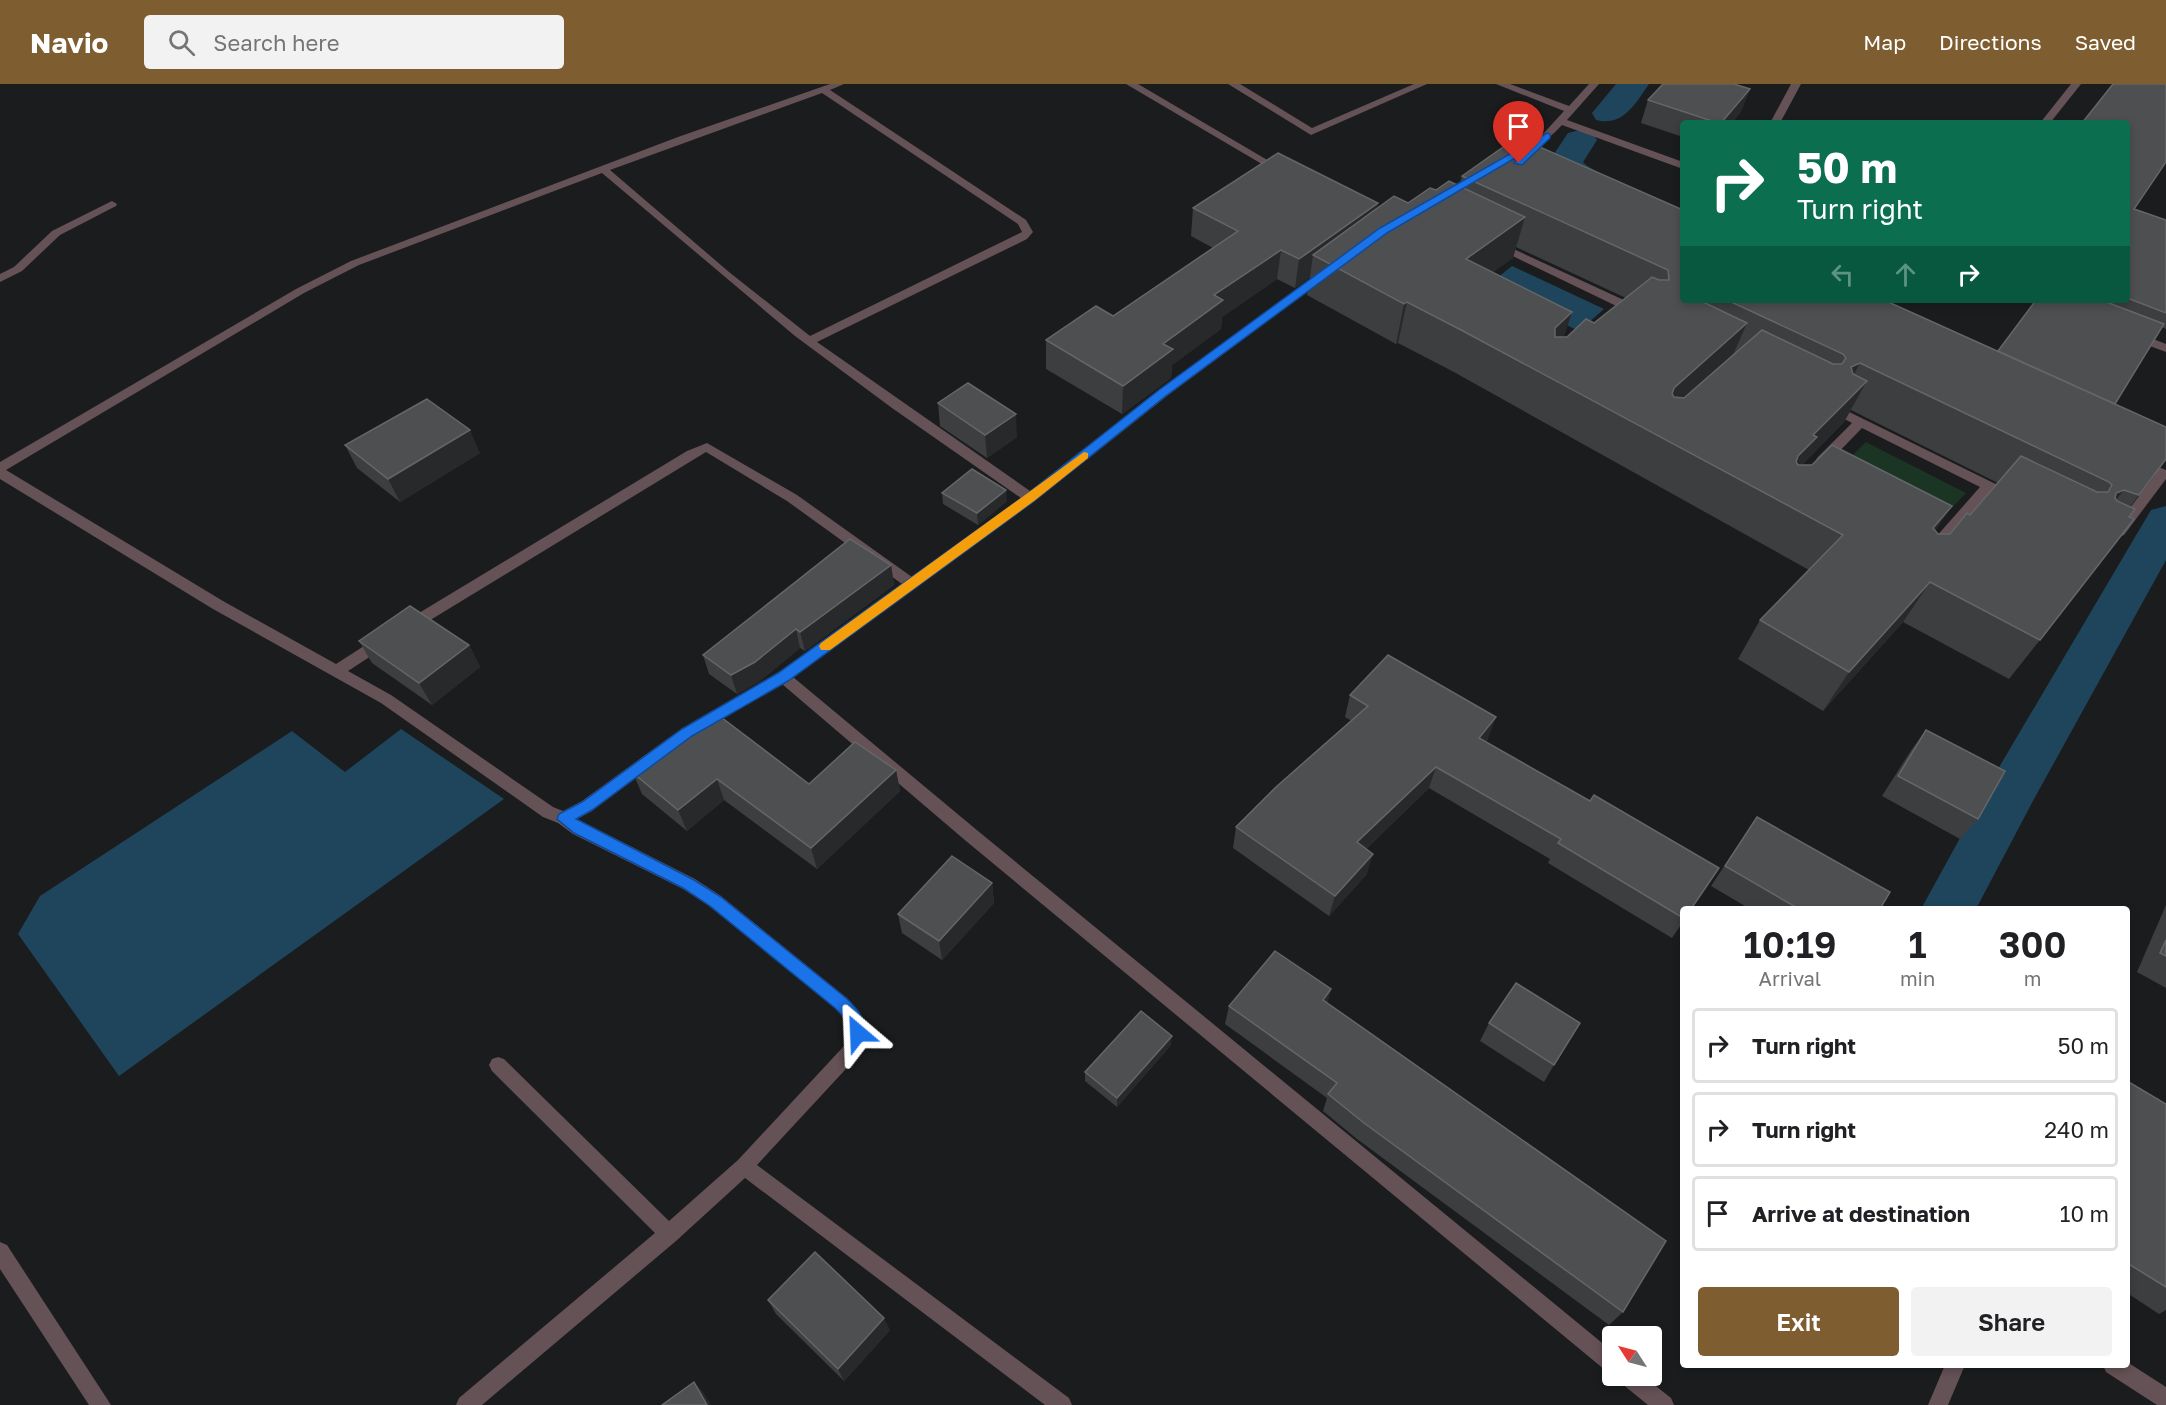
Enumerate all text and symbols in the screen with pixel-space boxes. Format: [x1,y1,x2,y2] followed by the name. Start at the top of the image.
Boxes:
[144,15,564,69] search box
[30,26,108,59] text: Navio
[165,26,198,59] icon: search
[213,29,339,56] text: Search here
[1863,29,1906,55] text: Map
[1939,29,2042,55] text: Directions
[2075,29,2136,55] text: Saved
[1493,101,1544,163] pin
[1502,110,1535,143] icon: arrive
[1797,142,1897,192] text: 50 m
[1698,144,1776,222] icon: right
[1797,193,1923,225] text: Turn right
[1826,258,1859,291] icon: left
[1889,258,1922,291] icon: ahead
[1952,258,1985,291] icon: right
[1743,923,1836,966] text: 10:19
[1909,923,1927,966] text: 1
[1999,923,2067,966] text: 300
[1759,966,1821,990] text: Arrival
[1900,966,1935,990] text: min
[2024,966,2041,990] text: m
[826,1001,890,1065] position arrow
[1701,1029,1734,1062] icon: right
[1752,1032,1856,1059] text: Turn right
[2058,1032,2109,1059] text: 50 m
[1701,1113,1734,1146] icon: right
[1752,1116,1856,1143] text: Turn right
[2044,1116,2109,1143] text: 240 m
[1701,1197,1734,1230] icon: arrive
[1752,1200,1970,1227] text: Arrive at destination
[2060,1200,2109,1227] text: 10 m
[1698,1287,1899,1356] button: Exit
[1911,1287,2112,1356] button: Share
[1602,1326,1662,1386] north arrow
[1602,1326,1662,1386] map controls

